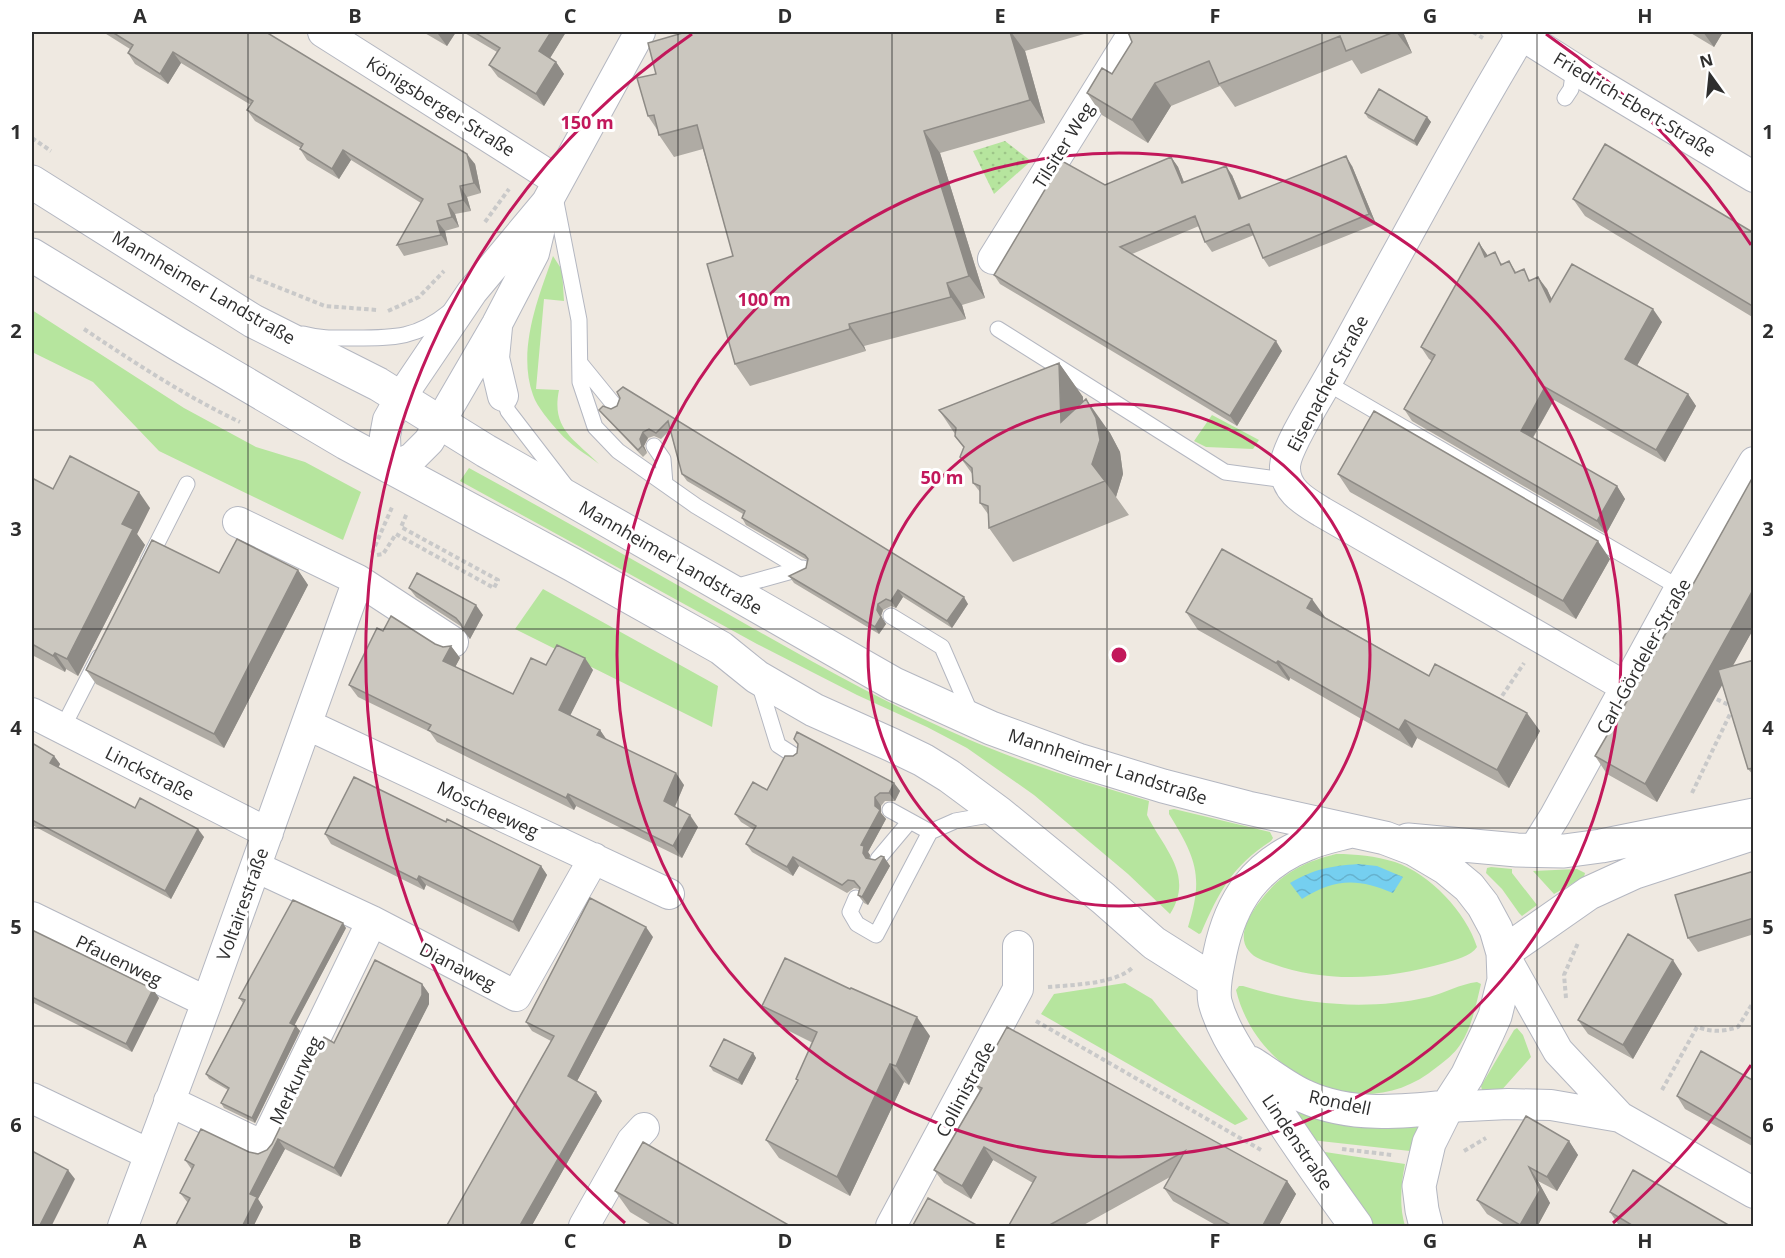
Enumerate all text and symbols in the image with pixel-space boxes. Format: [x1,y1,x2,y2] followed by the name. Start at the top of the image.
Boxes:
[133,2,147,29] text: A
[348,2,362,29] text: B
[564,2,577,29] text: C
[778,2,792,29] text: D
[994,2,1006,29] text: E
[1210,2,1220,29] text: F
[1423,2,1437,29] text: G
[1637,2,1653,29] text: H
[1680,45,1740,105] north arrow
[1549,46,1721,162] street label: Friedrich-Ebert-Straße
[1697,48,1715,73] text: N
[362,50,520,162] street label: Königsberger Straße
[1027,97,1099,193] street label: Tilsiter Weg
[560,110,614,134] text: 150 m
[10,118,22,145] text: 1
[1762,118,1774,145] text: 1
[108,225,300,349] street label: Mannheimer Landstraße
[737,287,791,311] text: 100 m
[1281,311,1373,455] street label: Eisenacher Straße
[10,317,22,344] text: 2
[1762,317,1774,344] text: 2
[921,465,963,489] text: 50 m
[575,495,767,619] street label: Mannheimer Landstraße
[10,515,22,542] text: 3
[1762,515,1774,542] text: 3
[1590,574,1696,738] street label: Carl-Gördeler-Straße
[1109,645,1129,665] centre of rings
[10,714,22,741] text: 4
[1762,714,1774,741] text: 4
[1005,722,1211,810] street label: Mannheimer Landstraße
[101,740,199,806] street label: Linckstraße
[433,775,543,843] street label: Moscheeweg
[211,844,273,964] street label: Voltairestraße
[10,913,22,940] text: 5
[1762,913,1774,940] text: 5
[72,929,166,991] street label: Pfauenweg
[416,937,500,996] street label: Dianaweg
[263,1032,327,1128] street label: Merkurweg
[930,1037,1000,1141] street label: Collinistraße
[1307,1084,1373,1120] street label: Rondell
[1257,1089,1339,1195] street label: Lindenstraße
[10,1111,22,1138] text: 6
[1762,1111,1774,1138] text: 6
[133,1227,147,1254] text: A
[348,1227,362,1254] text: B
[564,1227,577,1254] text: C
[778,1227,792,1254] text: D
[994,1227,1006,1254] text: E
[1210,1227,1220,1254] text: F
[1423,1227,1437,1254] text: G
[1637,1227,1653,1254] text: H

